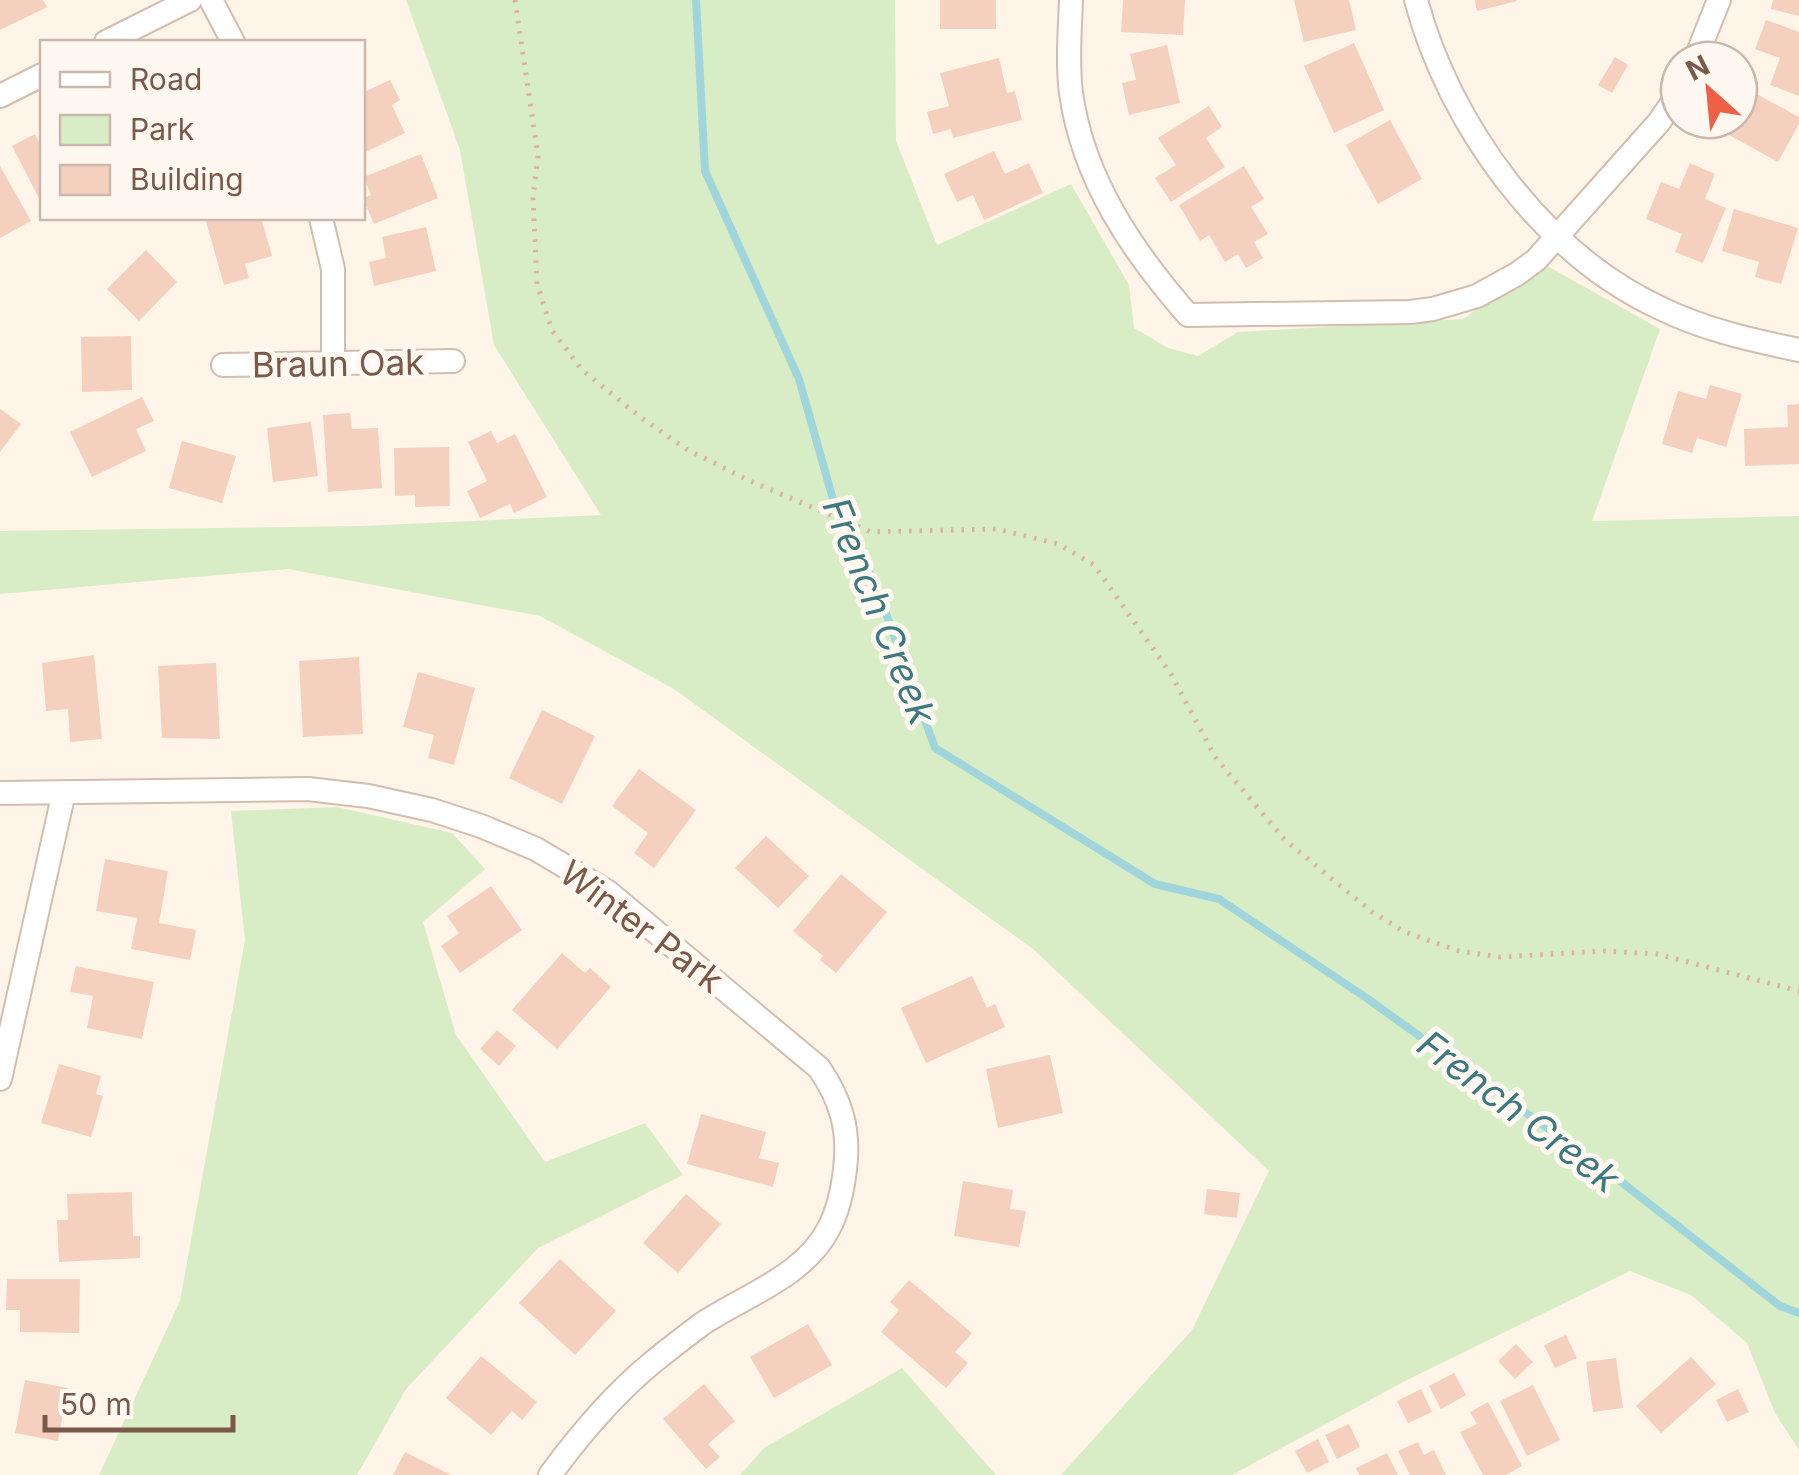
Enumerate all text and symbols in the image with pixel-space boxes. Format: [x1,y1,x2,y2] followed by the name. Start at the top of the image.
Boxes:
[40,40,365,220] legend
[1659,40,1759,140] north arrow
[1680,48,1715,88] text: N
[130,61,202,97] text: Road
[130,111,195,147] text: Park
[130,161,244,197] text: Building
[251,340,425,386] street label: Braun Oak
[814,491,947,732] water label: French Creek
[552,851,732,1001] street label: Winter Park
[1409,1020,1630,1202] water label: French Creek
[45,1370,232,1432] scale bar
[60,1386,132,1422] text: 50 m

